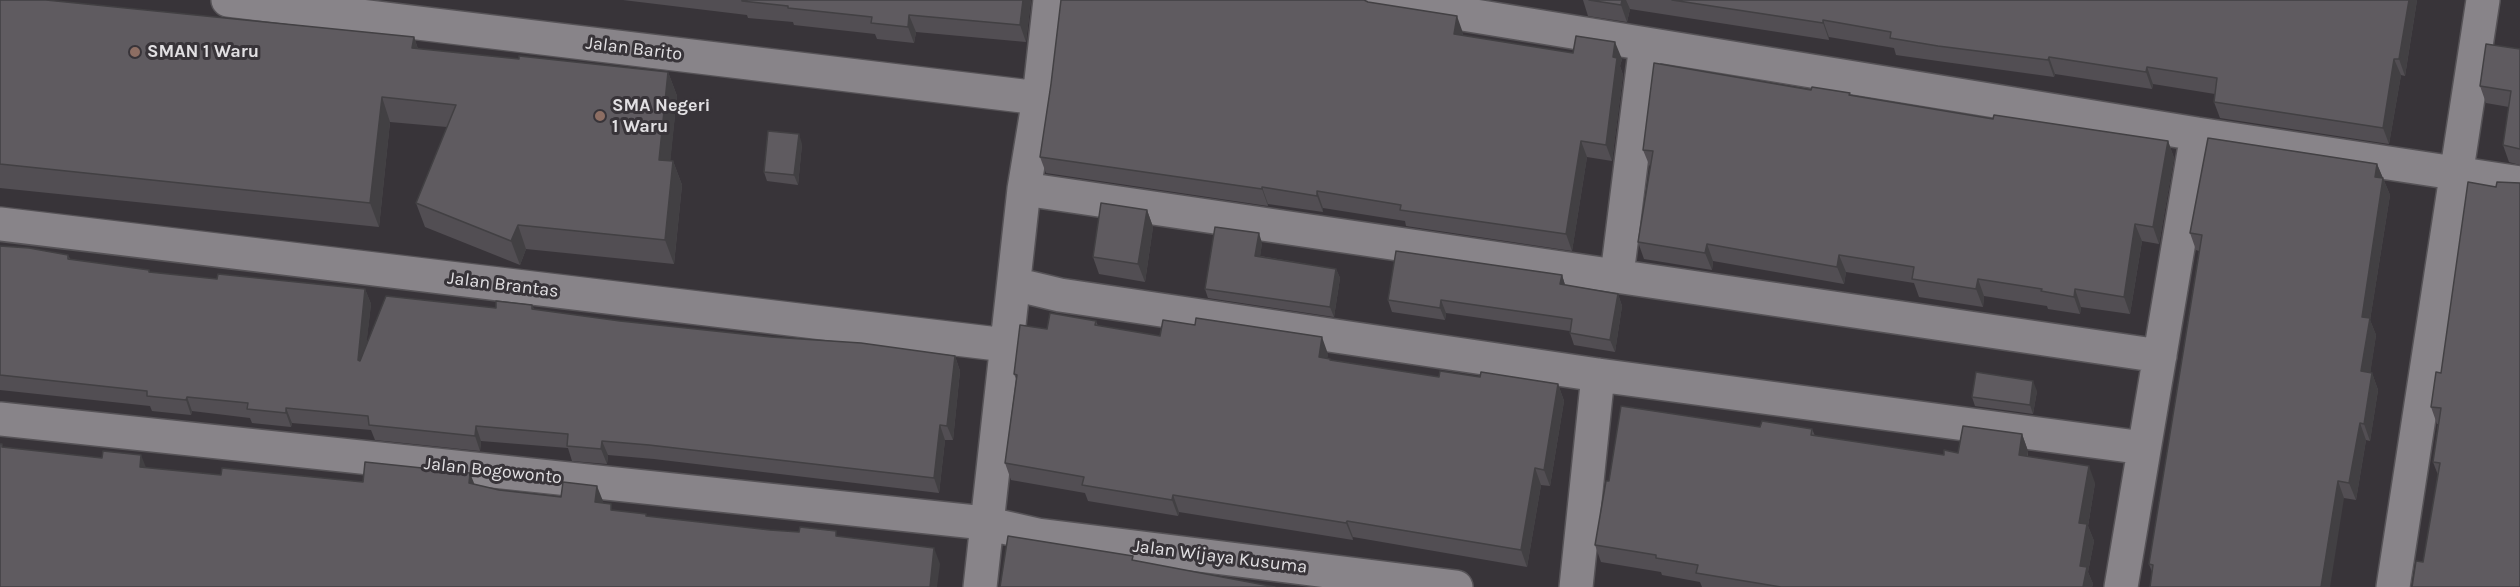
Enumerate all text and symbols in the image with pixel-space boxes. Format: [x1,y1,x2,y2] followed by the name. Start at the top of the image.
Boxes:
[585,32,683,66] street label: Jalan Barito
[147,41,259,63] place label: SMAN 1 Waru
[128,45,142,59] marker: SMAN 1 Waru
[612,95,710,138] place label: SMA Negeri 1 Waru
[593,109,607,123] marker: SMA Negeri 1 Waru
[446,267,560,303] street label: Jalan Brantas
[423,453,563,489] street label: Jalan Bogowonto
[1131,536,1309,578] street label: Jalan Wijaya Kusuma

